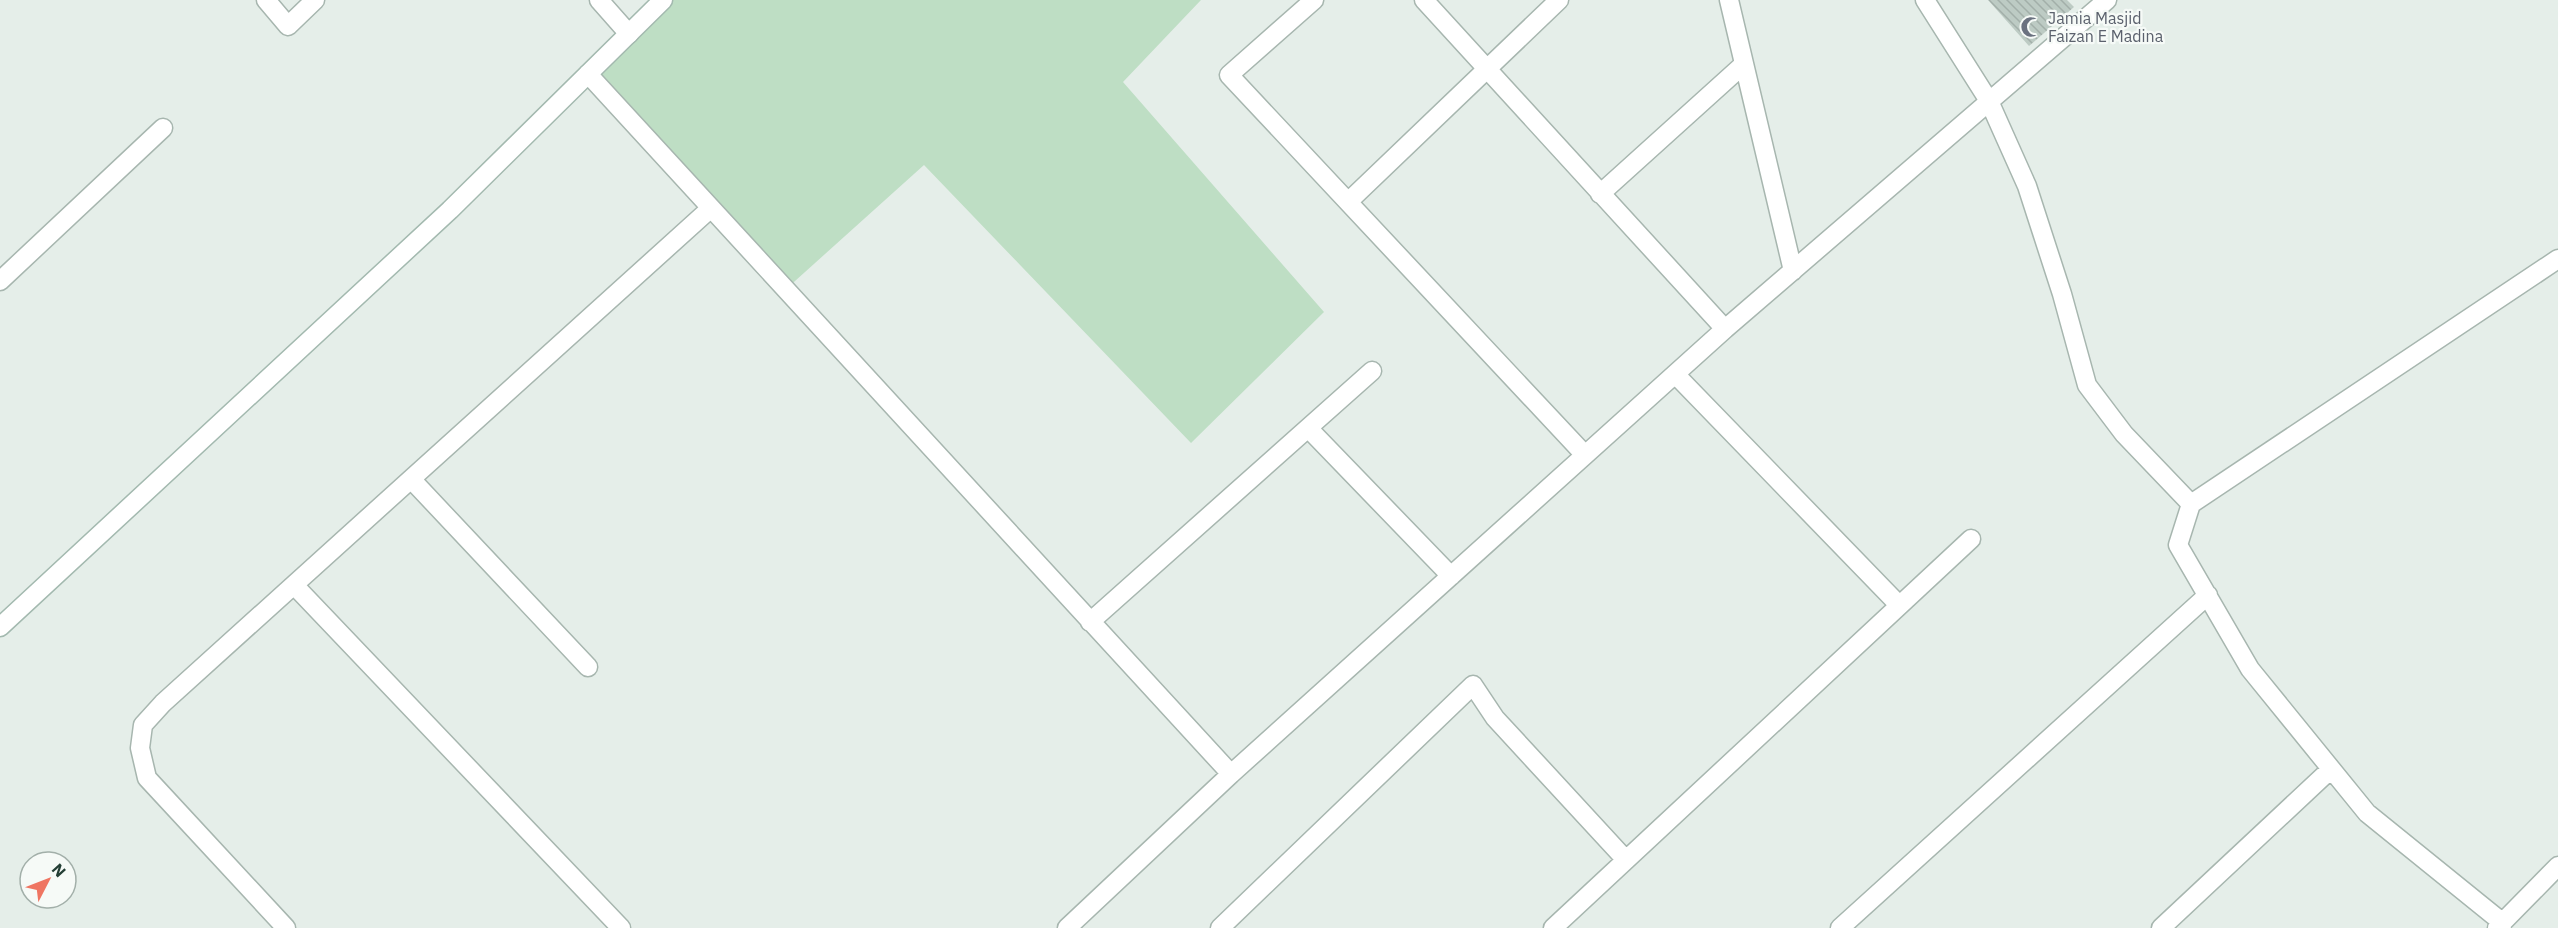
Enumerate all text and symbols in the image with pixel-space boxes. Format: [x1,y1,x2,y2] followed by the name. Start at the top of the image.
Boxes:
[2048,8,2164,46] place label: Jamia Masjid Faizan E Madina
[2019,15,2043,39] mosque icon: Jamia Masjid Faizan E Madina
[18,850,78,910] north arrow
[48,859,70,881] text: N

